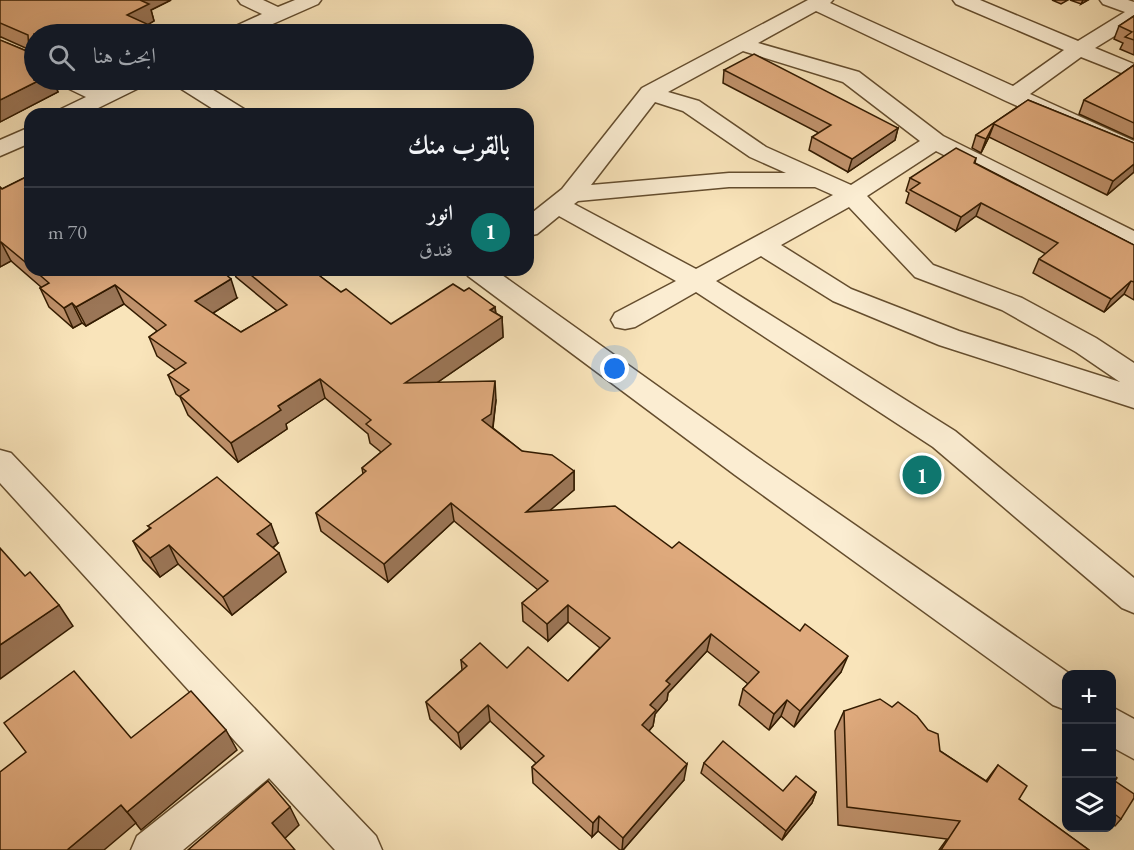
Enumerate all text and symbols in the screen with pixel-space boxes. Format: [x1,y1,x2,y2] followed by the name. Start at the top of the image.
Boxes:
[24,24,534,90] search box
[45,41,78,74] icon: search
[93,41,156,70] text: ابحث هنا
[408,128,510,162] text: بالقرب منك
[428,198,453,227] text: انور
[48,219,87,245] text: 70 m
[485,219,496,245] text: 1
[419,236,453,262] text: فندق
[600,354,629,383] your location
[902,452,942,498] pin: 1
[1062,670,1116,832] map controls
[1062,670,1116,724] button: +
[1062,724,1116,778] button: −
[1062,778,1116,832] button: layers

